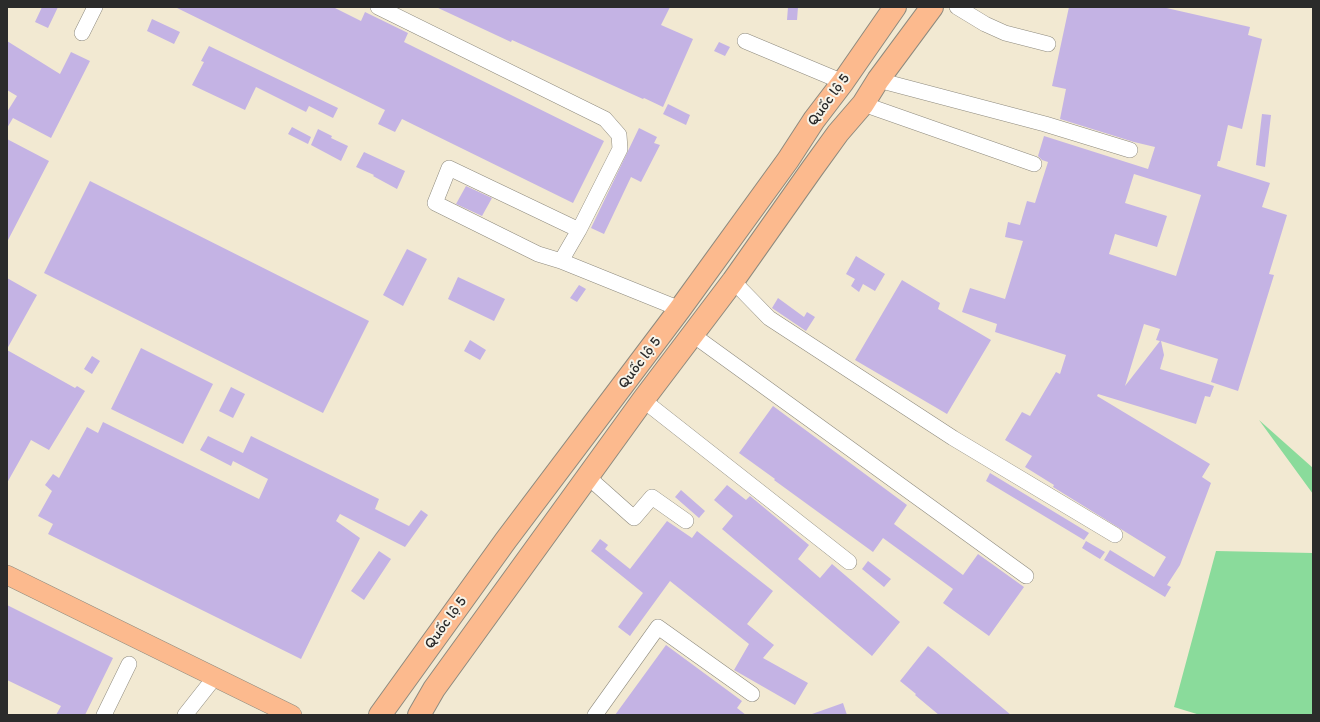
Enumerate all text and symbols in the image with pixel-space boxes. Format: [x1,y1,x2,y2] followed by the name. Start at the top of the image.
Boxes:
[804,70,854,130] street label: Quốc lộ 5
[615,333,665,393] street label: Quốc lộ 5
[421,593,471,653] street label: Quốc lộ 5

